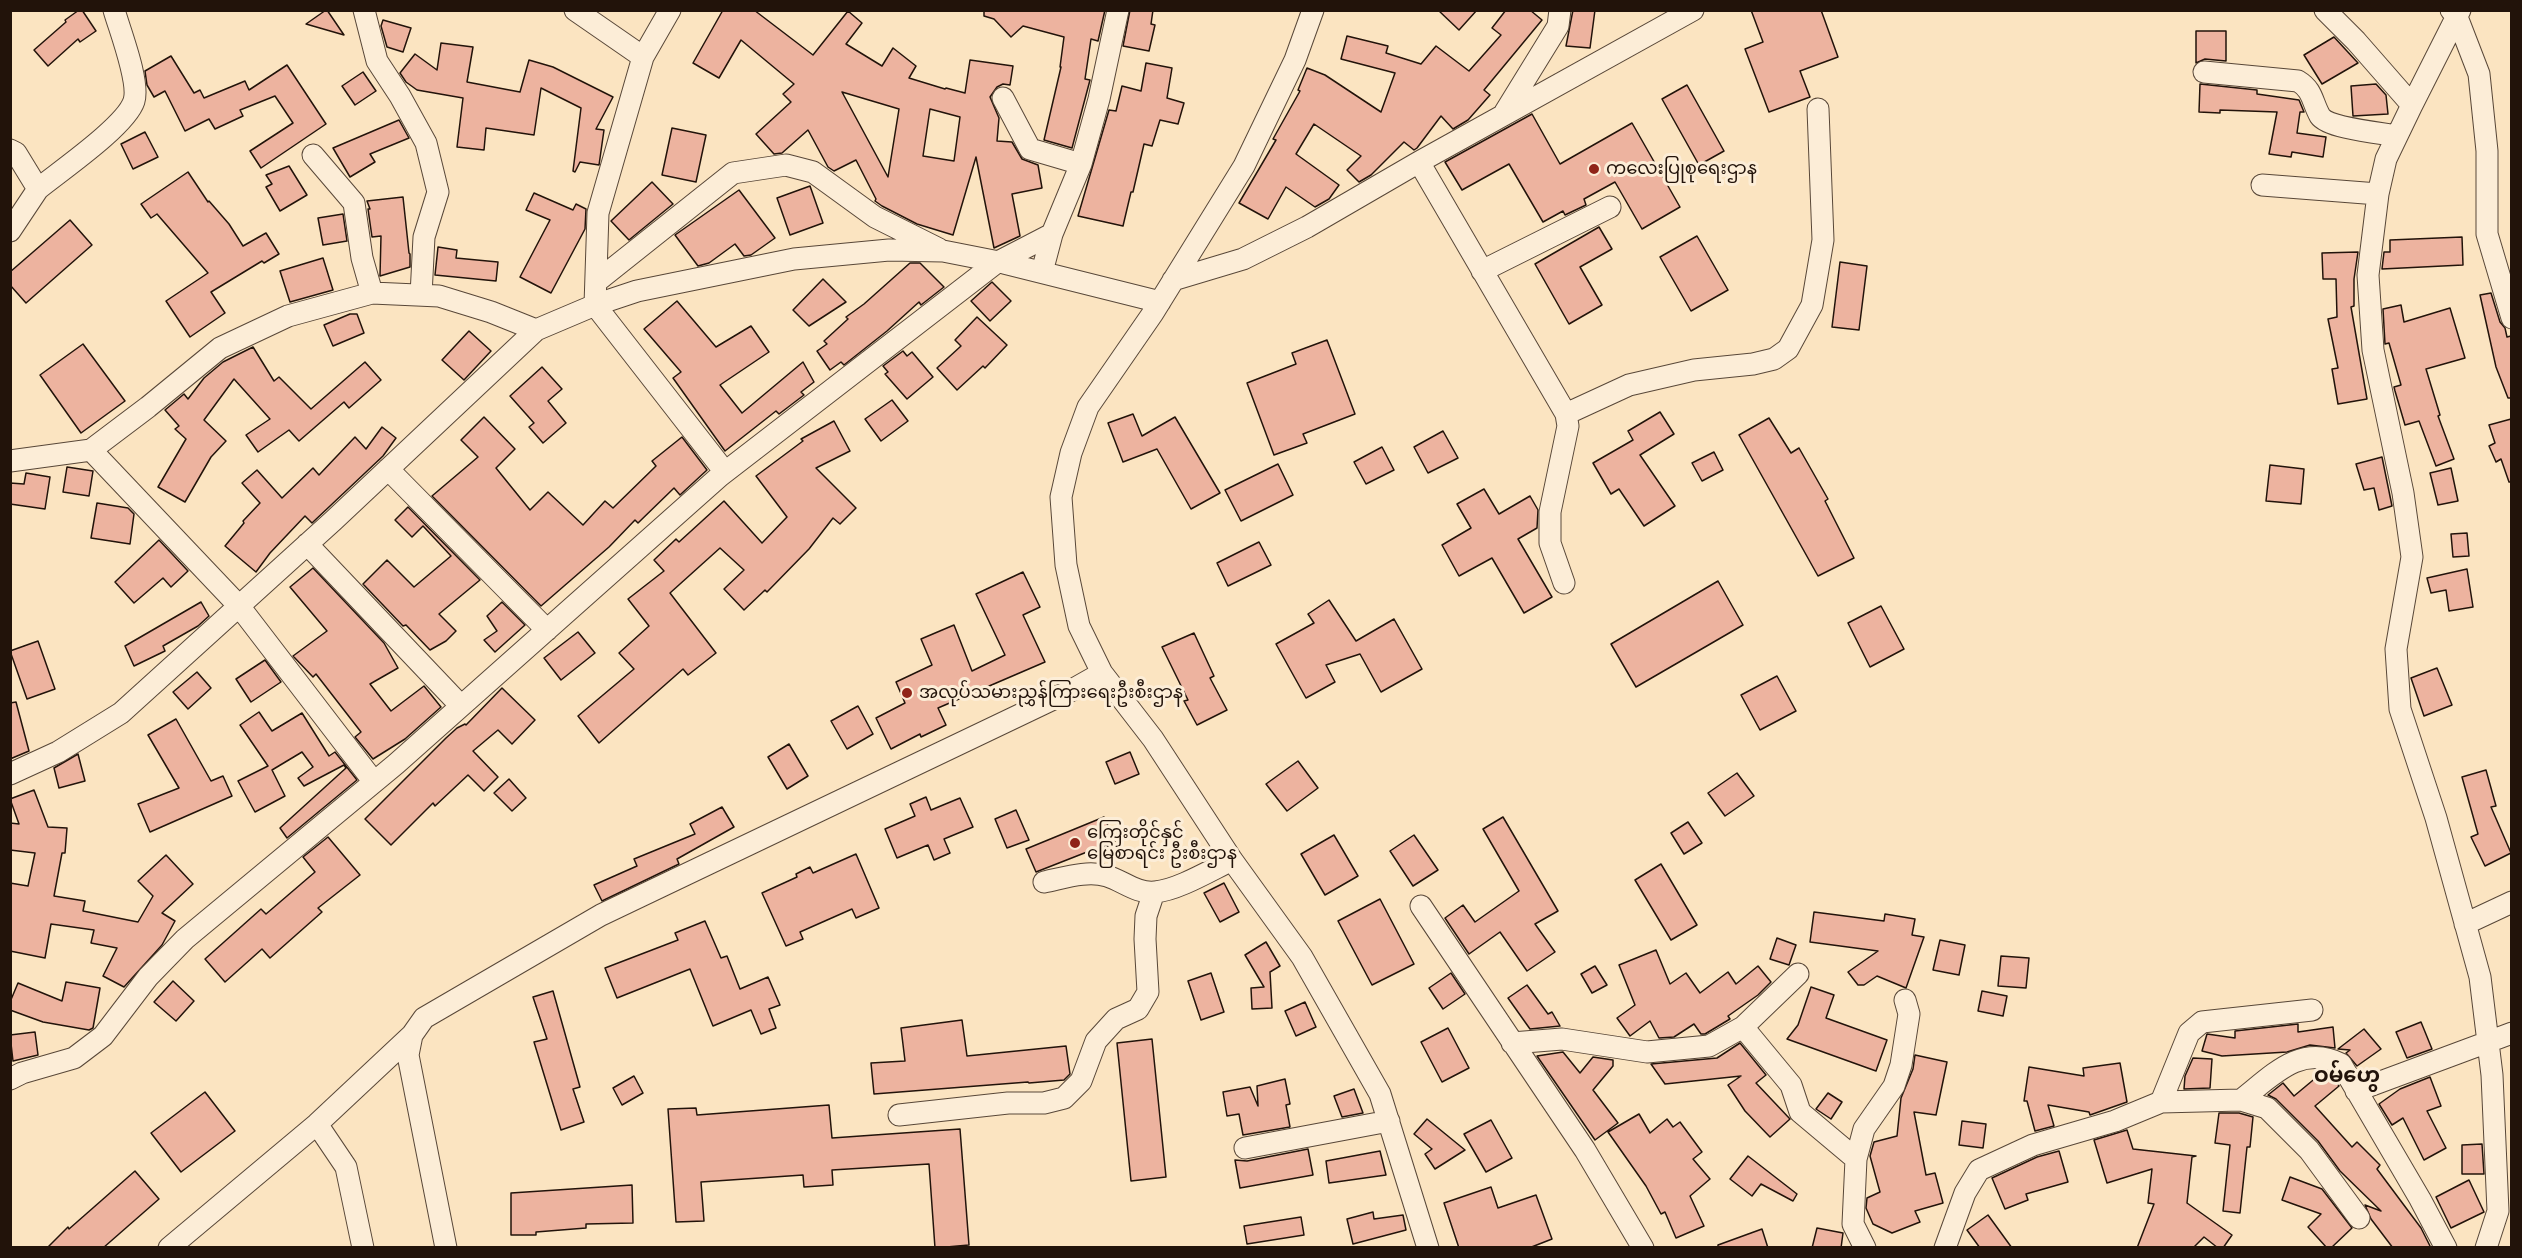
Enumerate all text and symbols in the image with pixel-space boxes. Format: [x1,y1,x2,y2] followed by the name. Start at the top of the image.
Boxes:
[1606,158,1757,180] place label: ကလေးပြုစုရေးဌာန
[1587,162,1601,176] marker: ကလေးပြုစုရေးဌာန
[919,682,1183,704] place label: အလုပ်သမားညွှန်ကြားရေးဦးစီးဌာန
[900,686,914,700] marker: အလုပ်သမားညွှန်ကြားရေးဦးစီးဌာန
[1087,822,1237,864] place label: ကြေးတိုင်နှင့် မြေစာရင်း ဦးစီးဌာန
[1068,836,1082,850] marker: ကြေးတိုင်နှင့် မြေစာရင်း ဦးစီးဌာန
[2314,1063,2380,1089] district label: ဝမ်ဟွေ

